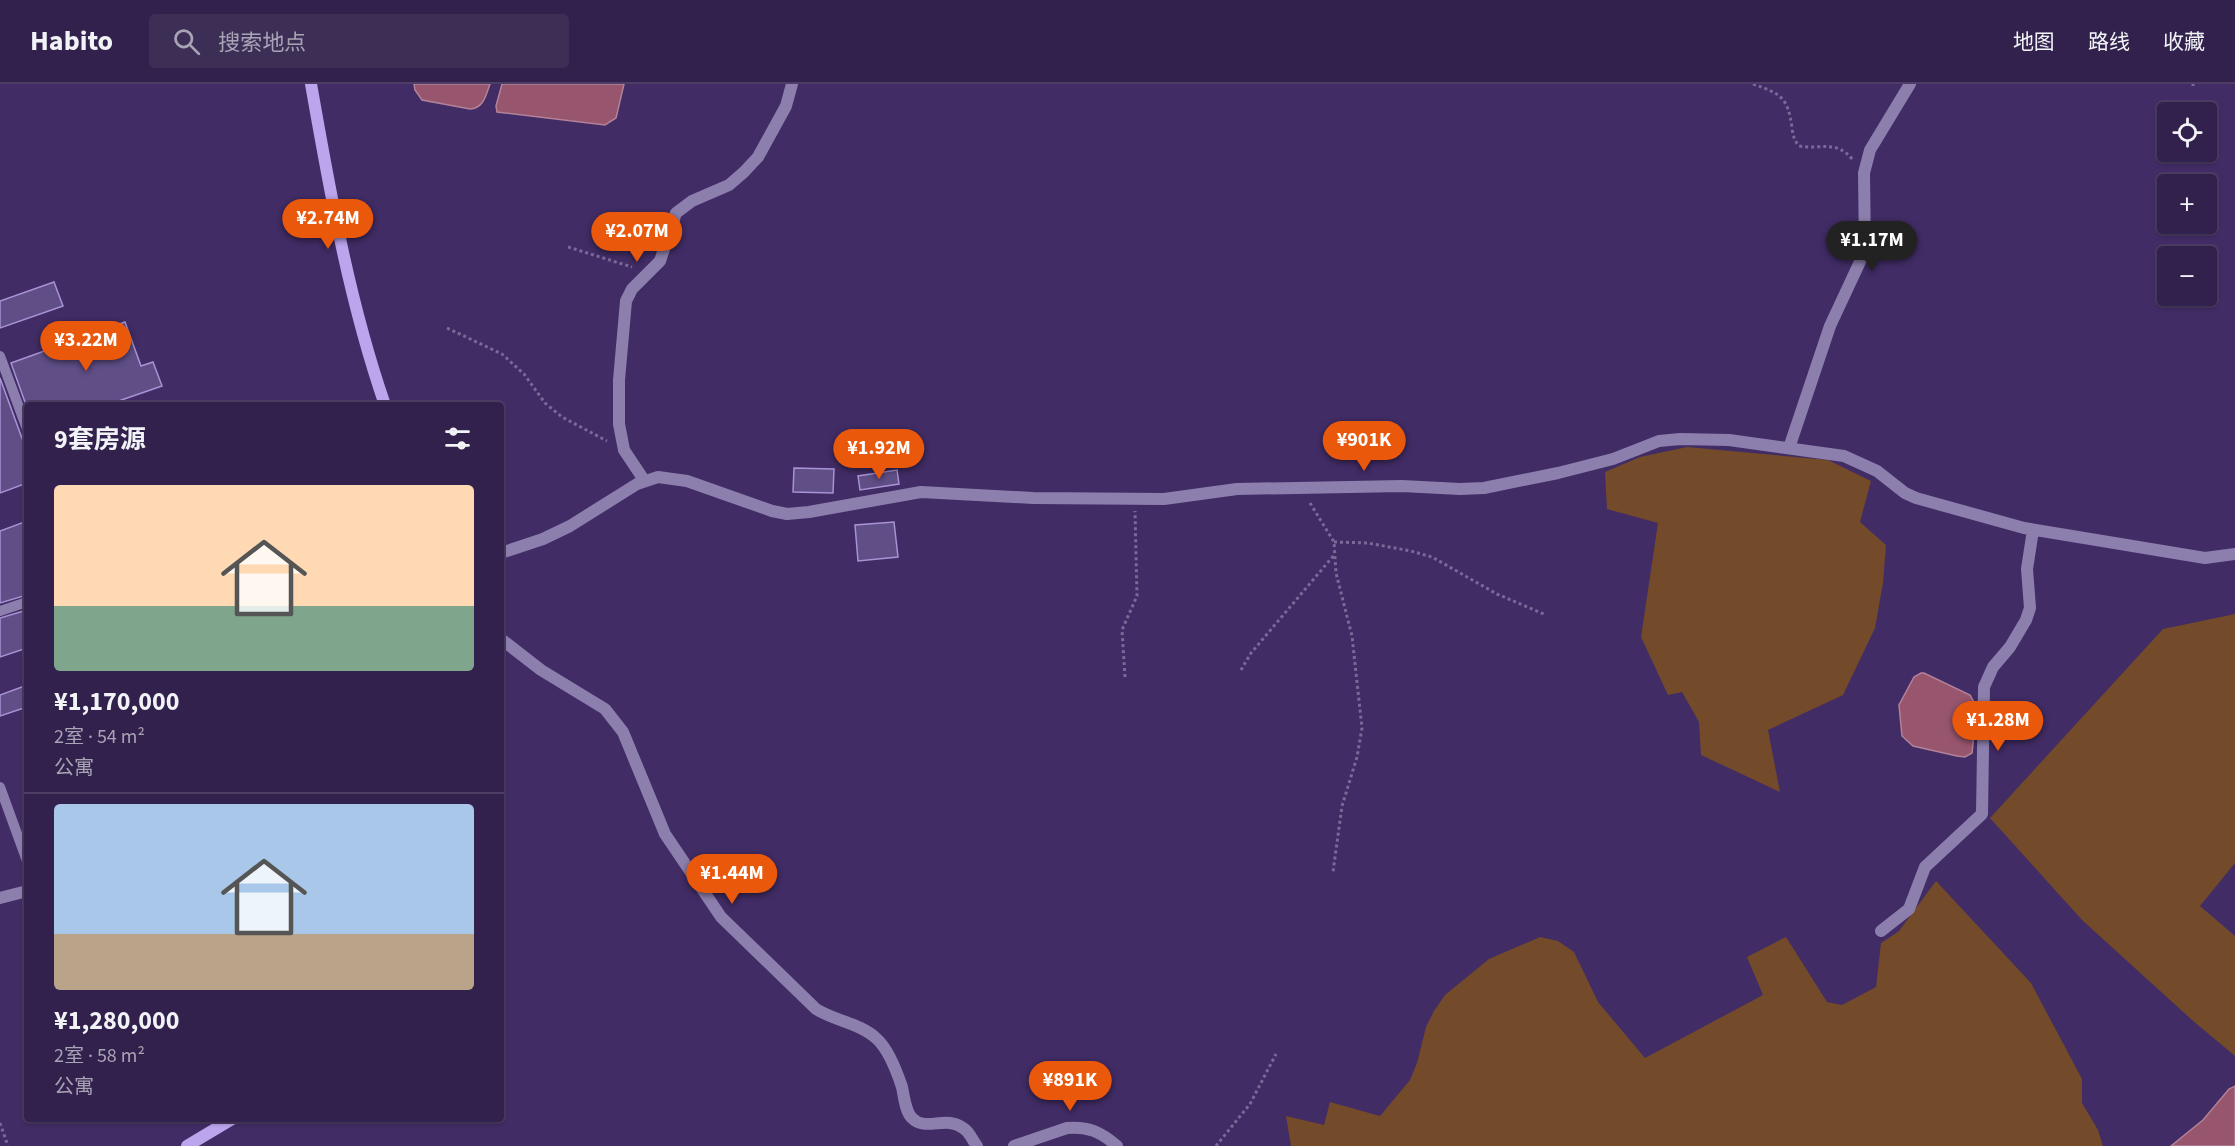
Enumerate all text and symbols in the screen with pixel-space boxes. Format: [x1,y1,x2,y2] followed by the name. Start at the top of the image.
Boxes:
[149,14,569,68] search box
[30,21,113,61] text: Habito
[170,25,203,58] icon: search
[218,27,306,59] text: 搜索地点
[2013,27,2055,57] text: 地图
[2088,27,2130,57] text: 路线
[2163,27,2205,57] text: 收藏
[2157,102,2217,306] map controls
[2157,102,2217,162] button: locate
[2157,174,2217,234] button: +
[279,199,377,250] pin: ¥2.74M
[296,204,360,232] text: ¥2.74M
[588,212,686,263] pin: ¥2.07M
[605,217,669,245] text: ¥2.07M
[1823,221,1921,272] pin: ¥1.17M
[1840,226,1904,254] text: ¥1.17M
[2157,246,2217,306] button: −
[37,321,135,372] pin: ¥3.22M
[54,326,118,354] text: ¥3.22M
[54,421,146,458] text: 9套房源
[1322,421,1406,472] pin: ¥901K
[441,422,474,455] icon: filters
[1337,426,1391,454] text: ¥901K
[830,429,928,480] pin: ¥1.92M
[847,434,911,462] text: ¥1.92M
[210,524,318,632] icon: home
[54,683,179,720] text: ¥1,170,000
[1949,701,2047,752] pin: ¥1.28M
[1966,706,2030,734] text: ¥1.28M
[54,723,145,751] text: 2室 · 54 m²
[54,754,94,782] text: 公寓
[210,843,318,951] icon: home
[683,854,781,905] pin: ¥1.44M
[700,859,764,887] text: ¥1.44M
[54,1002,179,1039] text: ¥1,280,000
[54,1042,145,1070] text: 2室 · 58 m²
[1028,1061,1112,1112] pin: ¥891K
[1043,1066,1097,1094] text: ¥891K
[54,1073,94,1101] text: 公寓

